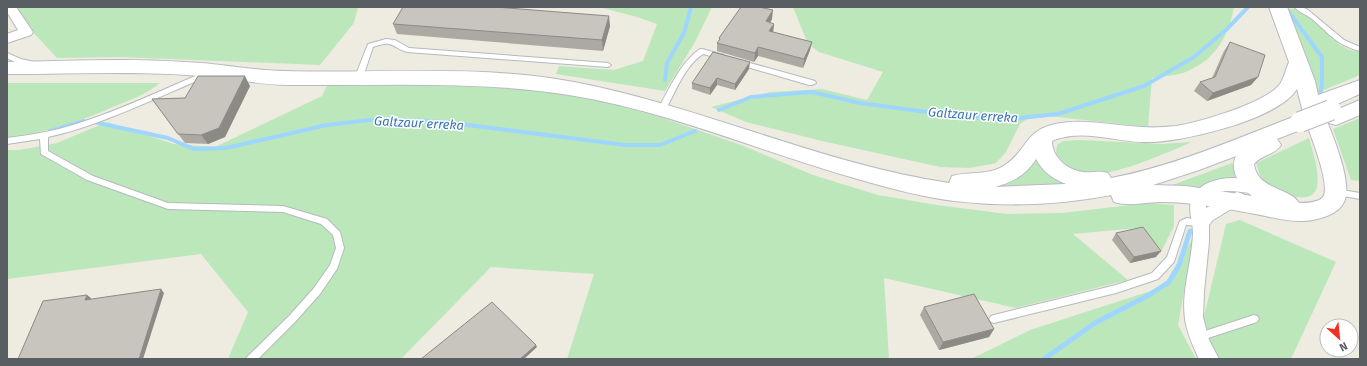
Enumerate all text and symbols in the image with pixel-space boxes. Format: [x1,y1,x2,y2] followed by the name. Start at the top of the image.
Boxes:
[928,104,1018,126] water label: Galtzaur erreka
[374,113,464,133] water label: Galtzaur erreka
[1319,318,1359,358] north arrow
[1337,339,1350,354] text: N

